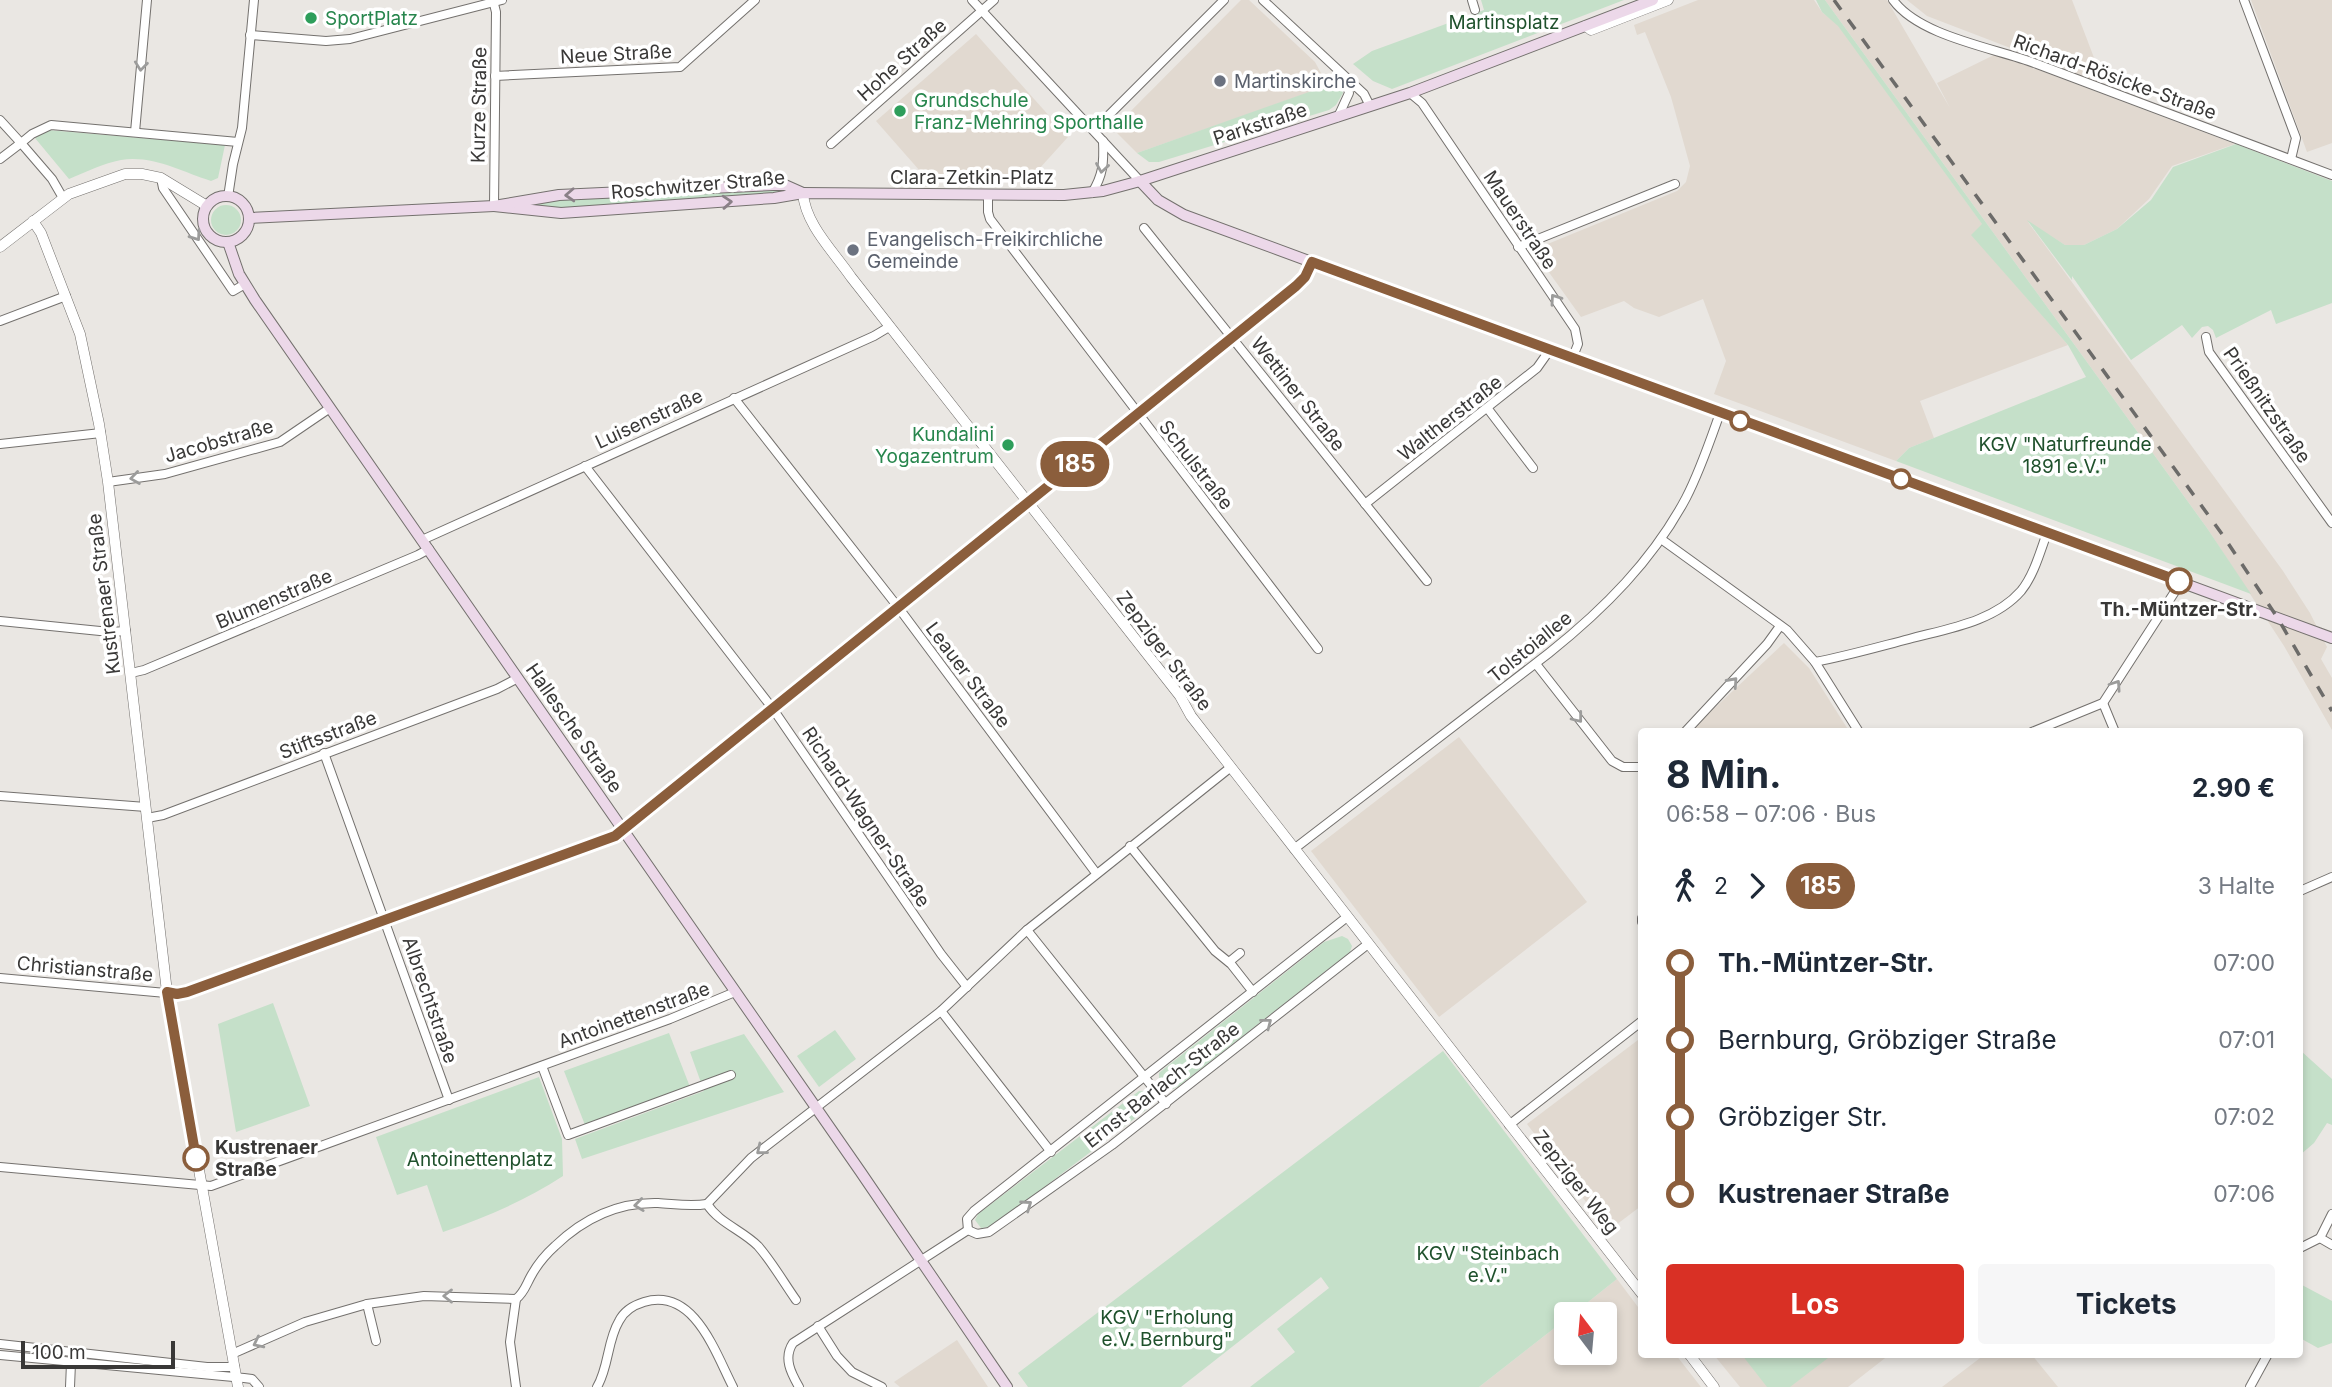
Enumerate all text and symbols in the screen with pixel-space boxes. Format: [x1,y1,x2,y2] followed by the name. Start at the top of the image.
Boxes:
[325,7,418,30] place label: SportPlatz
[303,10,319,26] marker: SportPlatz
[1449,11,1559,34] park label: Martinsplatz
[853,14,951,106] street label: Hohe Straße
[2010,30,2220,124] street label: Richard-Rösicke-Straße
[559,40,673,68] street label: Neue Straße
[466,47,492,163] street label: Kurze Straße
[134,61,149,72] one-way arrow
[1234,70,1356,93] place label: Martinskirche
[1212,73,1228,89] marker: Martinskirche
[914,89,1144,134] place label: Grundschule Franz-Mehring Sporthalle
[1210,98,1310,150] street label: Parkstraße
[892,103,908,119] marker: Grundschule Franz-Mehring Sporthalle
[1095,162,1110,174] one-way arrow
[610,166,786,204] street label: Roschwitzer Straße
[890,166,1054,189] street label: Clara-Zetkin-Platz
[1479,166,1561,274] street label: Mauerstraße
[564,187,575,202] one-way arrow
[722,195,733,210] one-way arrow
[188,228,200,241] one-way arrow
[867,228,1103,273] place label: Evangelisch-Freikirchliche Gemeinde
[845,242,861,258] marker: Evangelisch-Freikirchliche Gemeinde
[1550,294,1563,307] one-way arrow
[1246,332,1350,456] street label: Wettiner Straße
[2218,343,2316,467] street label: Prießnitzstraße
[1393,370,1507,466] street label: Waltherstraße
[592,384,706,454] street label: Luisenstraße
[1730,411,1750,431] unlabelled marker
[162,414,276,468] street label: Jacobstraße
[1154,416,1238,514] street label: Schulstraße
[875,423,994,468] place label: Kundalini Yogazentrum
[1978,433,2152,478] park label: KGV "Naturfreunde 1891 e.V."
[1000,437,1016,453] marker: Kundalini Yogazentrum
[1035,441,1115,487] line badge: 185
[1054,449,1096,478] text: 185
[1891,469,1911,489] unlabelled marker
[129,471,140,486] one-way arrow
[83,512,125,676] street label: Kustrenaer Straße
[212,564,336,634] street label: Blumenstraße
[2166,568,2192,594] marker: Th.-Müntzer-Str.
[1112,587,1216,715] street label: Zepziger Straße
[2100,598,2258,621] place label: Th.-Müntzer-Str.
[1484,606,1576,688] street label: Tolstoiallee
[921,618,1015,732] street label: Leauer Straße
[521,659,627,797] street label: Hallesche Straße
[1725,678,1737,691] one-way arrow
[2108,680,2120,693] one-way arrow
[276,706,380,764] street label: Stiftsstraße
[1569,710,1582,723] one-way arrow
[797,723,935,911] street label: Richard-Wagner-Straße
[1666,751,1782,797] text: 8 Min.
[2192,772,2275,803] text: 2.90 €
[1666,800,1876,828] text: 06:58 – 07:06 · Bus
[1666,867,1704,905] icon: walk
[1738,867,1776,905] icon: forward
[1800,871,1841,900] text: 185
[1714,872,1728,900] text: 2
[2198,872,2275,900] text: 3 Halte
[398,934,462,1066] street label: Albrechtstraße
[1718,947,1934,978] text: Th.-Müntzer-Str.
[2213,949,2275,977] text: 07:00
[16,952,154,986] street label: Christianstraße
[555,977,713,1053] street label: Antoinettenstraße
[1080,1017,1244,1153] street label: Ernst-Barlach-Straße
[1258,1019,1271,1031] one-way arrow
[1718,1024,2057,1055] text: Bernburg, Gröbziger Straße
[2218,1026,2275,1054] text: 07:01
[1718,1101,1888,1132] text: Gröbziger Str.
[2214,1103,2275,1131] text: 07:02
[1528,1126,1624,1238] street label: Zepziger Weg
[215,1136,318,1181] place label: Kustrenaer Straße
[757,1141,769,1154] one-way arrow
[183,1145,209,1171] marker: Kustrenaer Straße
[407,1148,553,1171] park label: Antoinettenplatz
[1718,1178,1950,1209] text: Kustrenaer Straße
[2213,1180,2275,1208] text: 07:06
[634,1197,645,1212] one-way arrow
[1019,1201,1032,1213] one-way arrow
[1417,1242,1559,1287] park label: KGV "Steinbach e.V."
[1666,1264,1964,1344] button: Los
[1978,1264,2275,1344] button: Tickets
[442,1288,452,1304] one-way arrow
[1554,1302,1617,1365] north arrow
[1554,1302,1617,1365] map controls
[1100,1306,1234,1351] park label: KGV "Erholung e.V. Bernburg"
[253,1334,265,1348] one-way arrow
[21,1338,175,1370] scale bar
[32,1341,86,1364] text: 100 m

